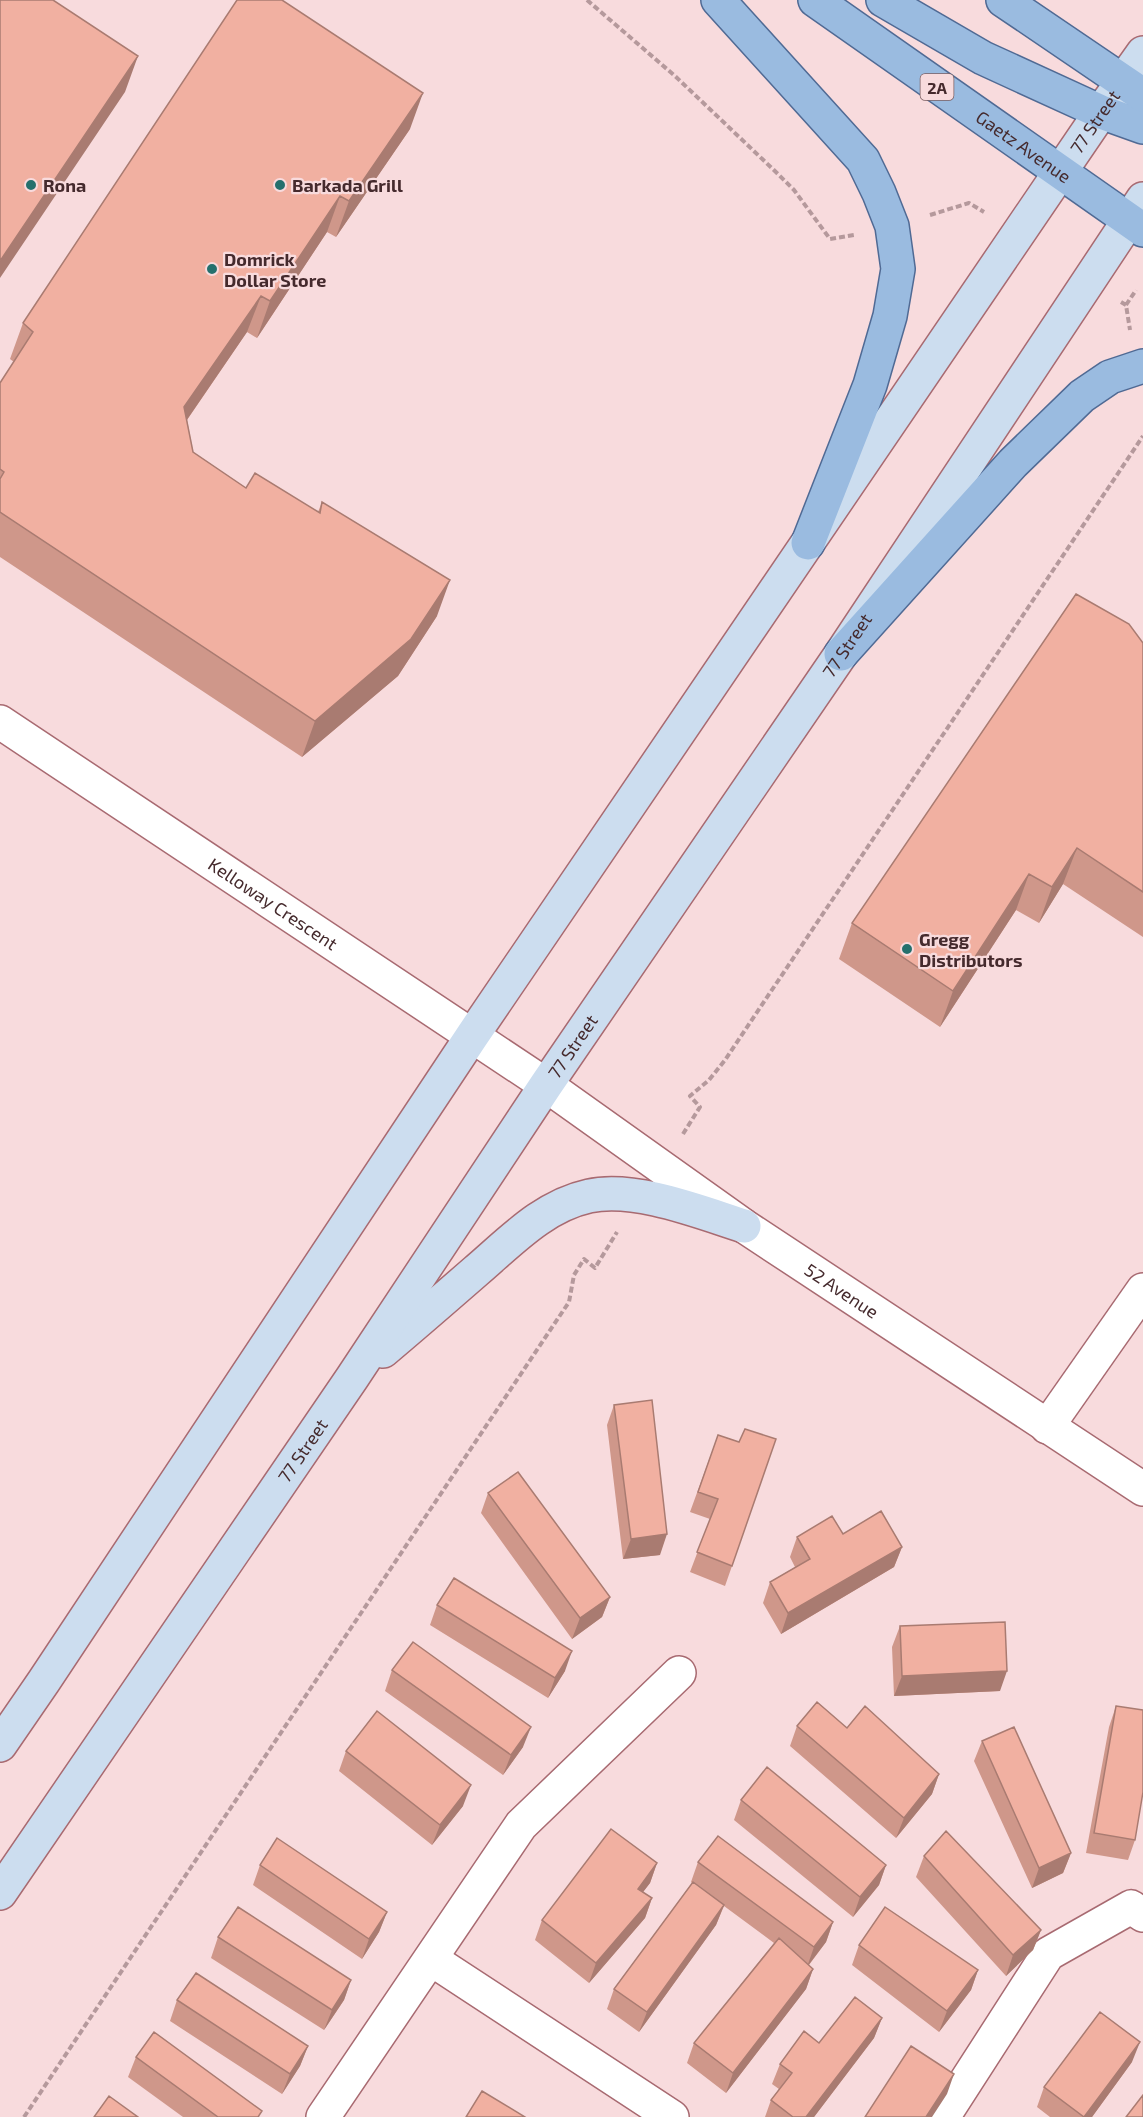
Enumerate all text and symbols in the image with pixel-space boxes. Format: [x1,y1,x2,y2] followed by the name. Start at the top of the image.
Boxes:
[920,74,954,100] road number: 2A
[1065,85,1124,158] street label: 77 Street
[972,106,1075,187] street label: Gaetz Avenue
[43,174,86,196] place label: Rona
[292,174,403,196] place label: Barkada Grill
[24,178,38,192] marker: Rona
[273,178,287,192] marker: Barkada Grill
[224,248,326,291] place label: Domrick Dollar Store
[205,262,219,276] marker: Domrick Dollar Store
[817,609,876,681] street label: 77 Street
[204,853,342,955] street label: Kelloway Crescent
[919,928,1022,971] place label: Gregg Distributors
[900,942,914,956] marker: Gregg Distributors
[543,1010,602,1083] street label: 77 Street
[801,1258,883,1323] street label: 52 Avenue
[273,1414,332,1487] street label: 77 Street

